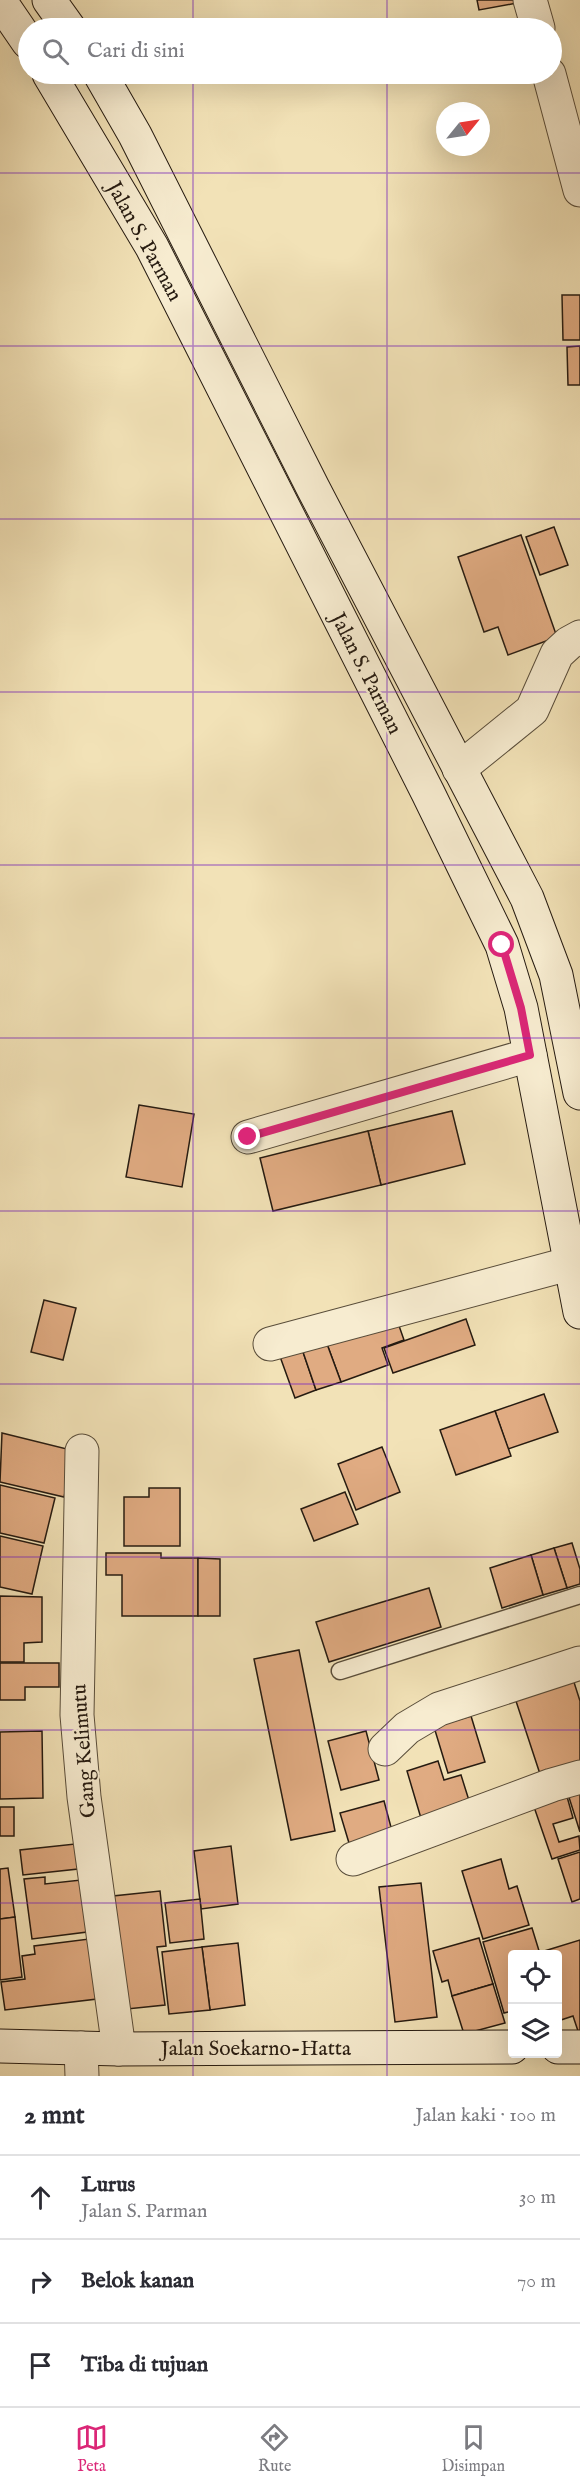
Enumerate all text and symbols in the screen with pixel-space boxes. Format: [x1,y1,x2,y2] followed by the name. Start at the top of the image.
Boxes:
[18,18,562,84] search box
[39,35,72,68] icon: search
[87,37,185,65] text: Cari di sini
[436,102,490,156] north arrow
[99,175,188,306] street label: Jalan S. Parman
[323,607,408,739] street label: Jalan S. Parman
[488,931,514,957] route start
[234,1123,260,1149] route end
[66,1683,103,1819] street label: Gang Kelimutu
[508,1950,562,2058] map controls
[508,1950,562,2004] button: locate
[508,2004,562,2058] button: layers
[159,2036,352,2063] street label: Jalan Soekarno-Hatta
[24,2099,85,2132] text: 2 mnt
[415,2103,556,2128] text: Jalan kaki · 100 m
[81,2171,135,2199] text: Lurus
[24,2181,57,2214] icon: ahead
[519,2185,556,2210] text: 30 m
[81,2199,208,2224] text: Jalan S. Parman
[24,2265,57,2298] icon: right
[81,2267,194,2295] text: Belok kanan
[517,2269,556,2294] text: 70 m
[24,2349,57,2382] icon: arrive
[81,2351,208,2379] text: Tiba di tujuan
[75,2421,108,2477] tab: Peta
[258,2421,291,2477] tab: Rute
[441,2421,505,2477] tab: Disimpan

